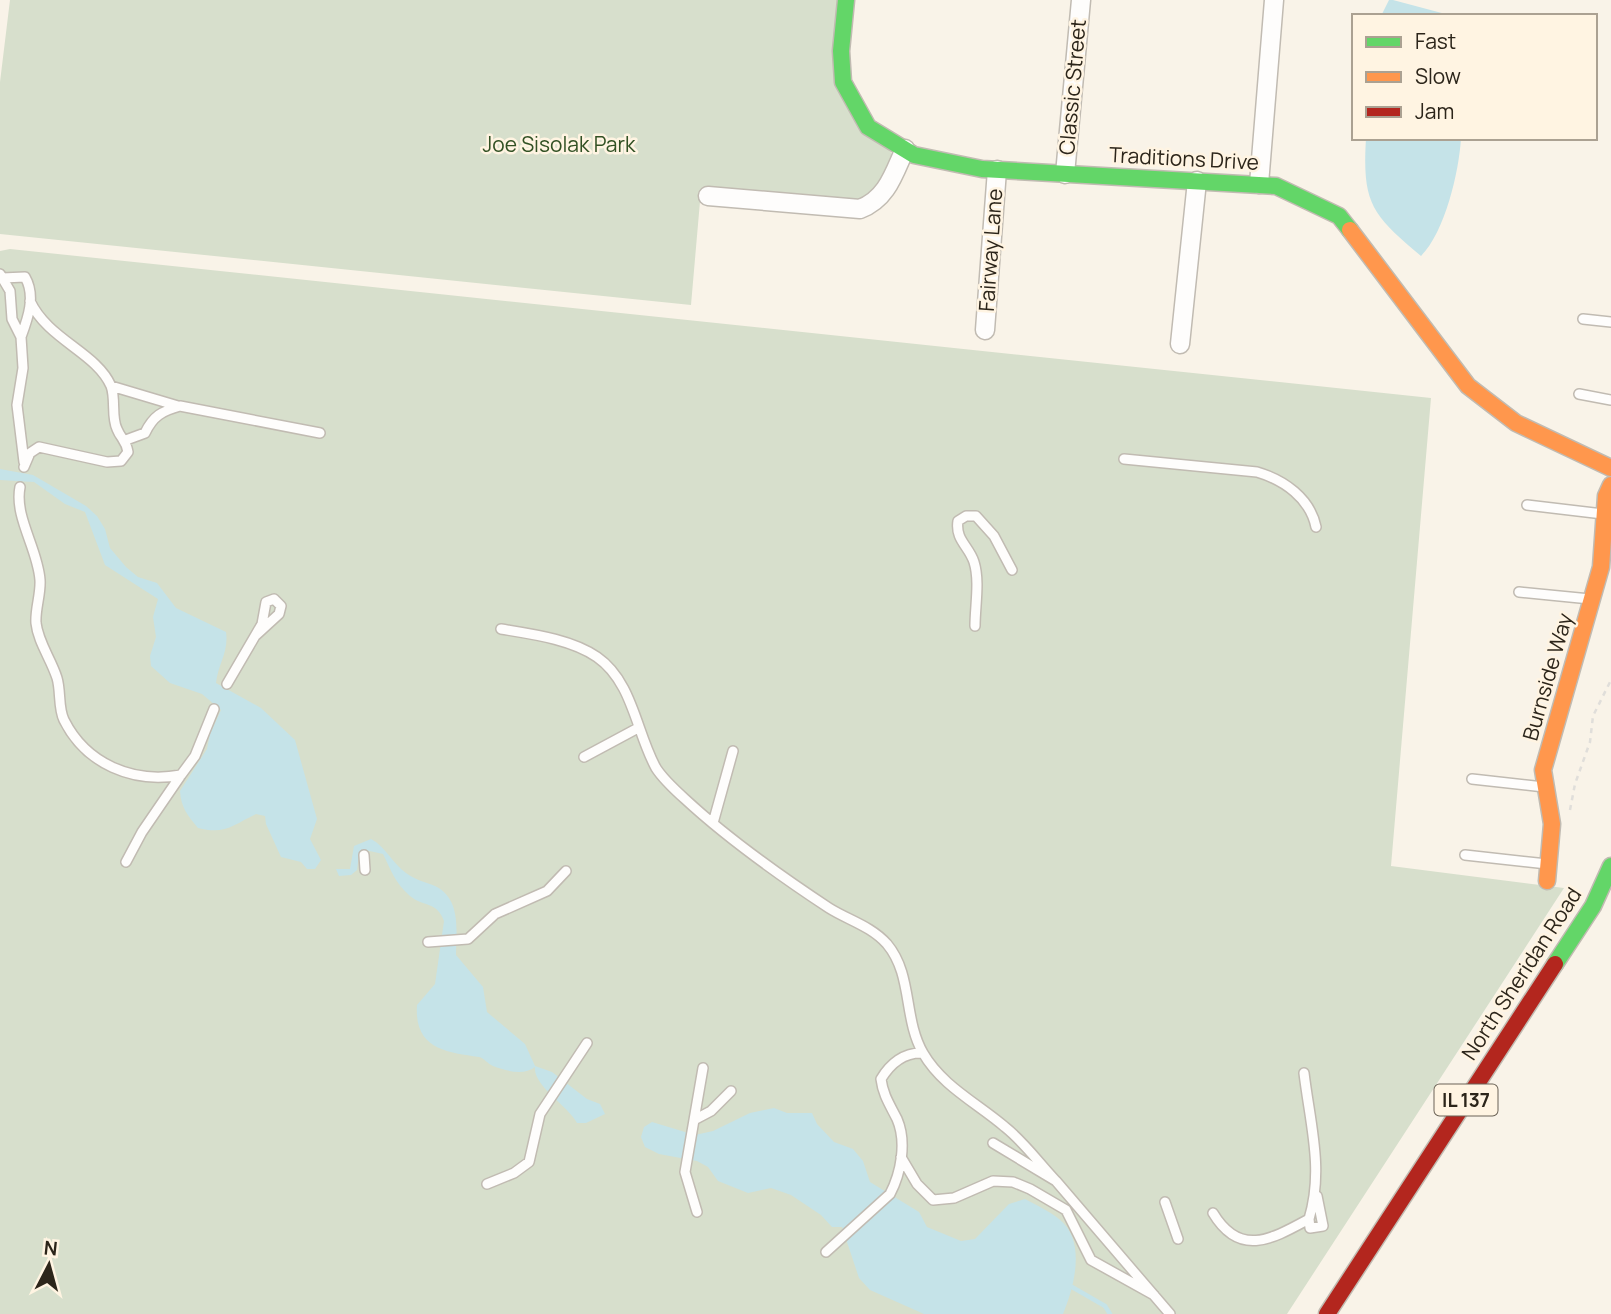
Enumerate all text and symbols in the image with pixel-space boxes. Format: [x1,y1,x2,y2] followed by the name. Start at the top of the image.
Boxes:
[1352,14,1597,140] legend
[1052,18,1092,156] street label: Classic Street
[1415,27,1456,55] text: Fast
[1415,62,1461,90] text: Slow
[1415,97,1454,125] text: Jam
[483,130,636,158] park label: Joe Sisolak Park
[1108,140,1260,176] street label: Traditions Drive
[972,188,1008,312] street label: Fairway Lane
[1516,610,1579,744] street label: Burnside Way
[1455,882,1587,1065] street label: North Sheridan Road
[1434,1084,1498,1116] road number: IL 137
[14,1230,84,1300] north arrow
[43,1234,59,1262] text: N

